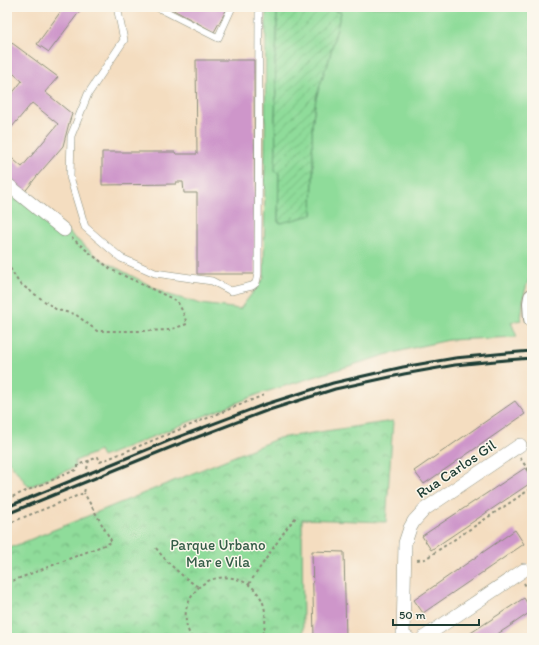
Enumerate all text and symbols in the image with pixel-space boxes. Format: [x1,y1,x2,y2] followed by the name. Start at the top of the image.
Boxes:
[413,435,500,502] street label: Rua Carlos Gil
[170,536,266,571] park label: Parque Urbano Mar e Vila
[393,601,479,627] scale bar
[399,608,425,622] text: 50 m

